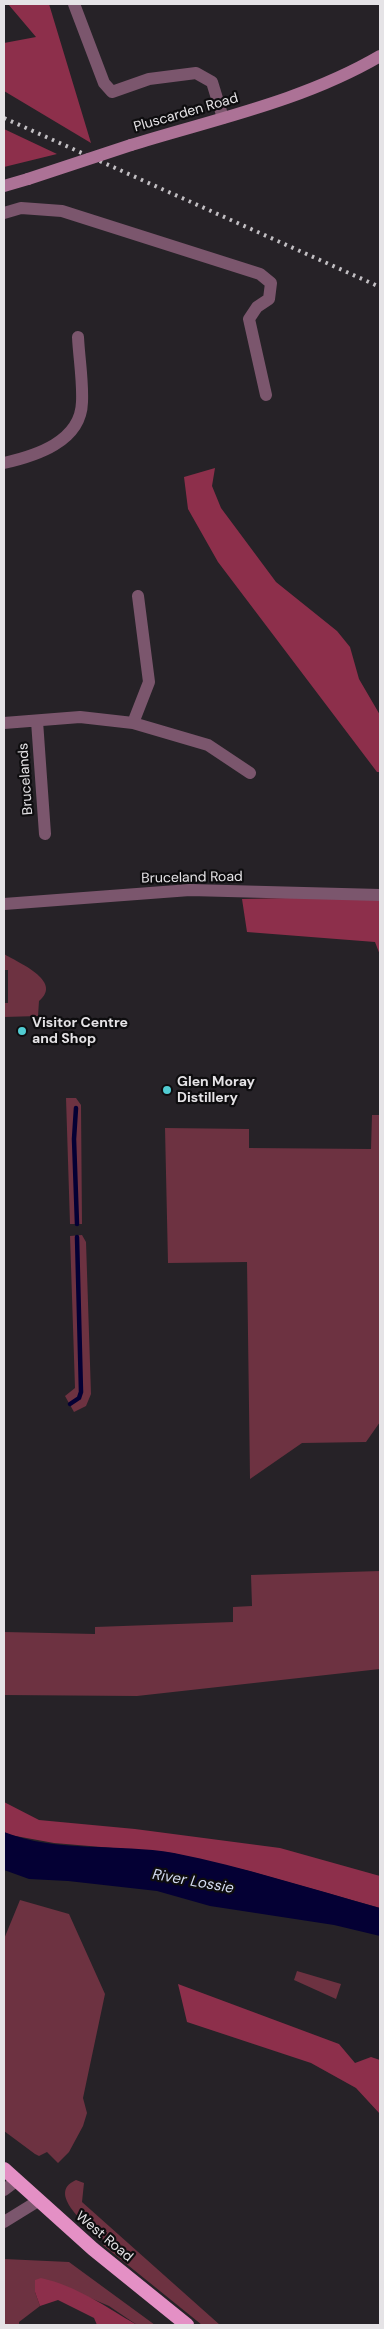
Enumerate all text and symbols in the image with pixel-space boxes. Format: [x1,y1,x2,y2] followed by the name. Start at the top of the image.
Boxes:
[132,90,240,136] street label: Pluscarden Road
[15,742,37,816] street label: Brucelands
[141,869,243,887] street label: Bruceland Road
[32,1015,128,1048] place label: Visitor Centre and Shop
[16,1025,28,1037] marker: Visitor Centre and Shop
[177,1074,255,1106] place label: Glen Moray Distillery
[161,1084,173,1096] marker: Glen Moray Distillery
[151,1866,235,1898] water label: River Lossie
[72,2208,136,2266] street label: West Road

